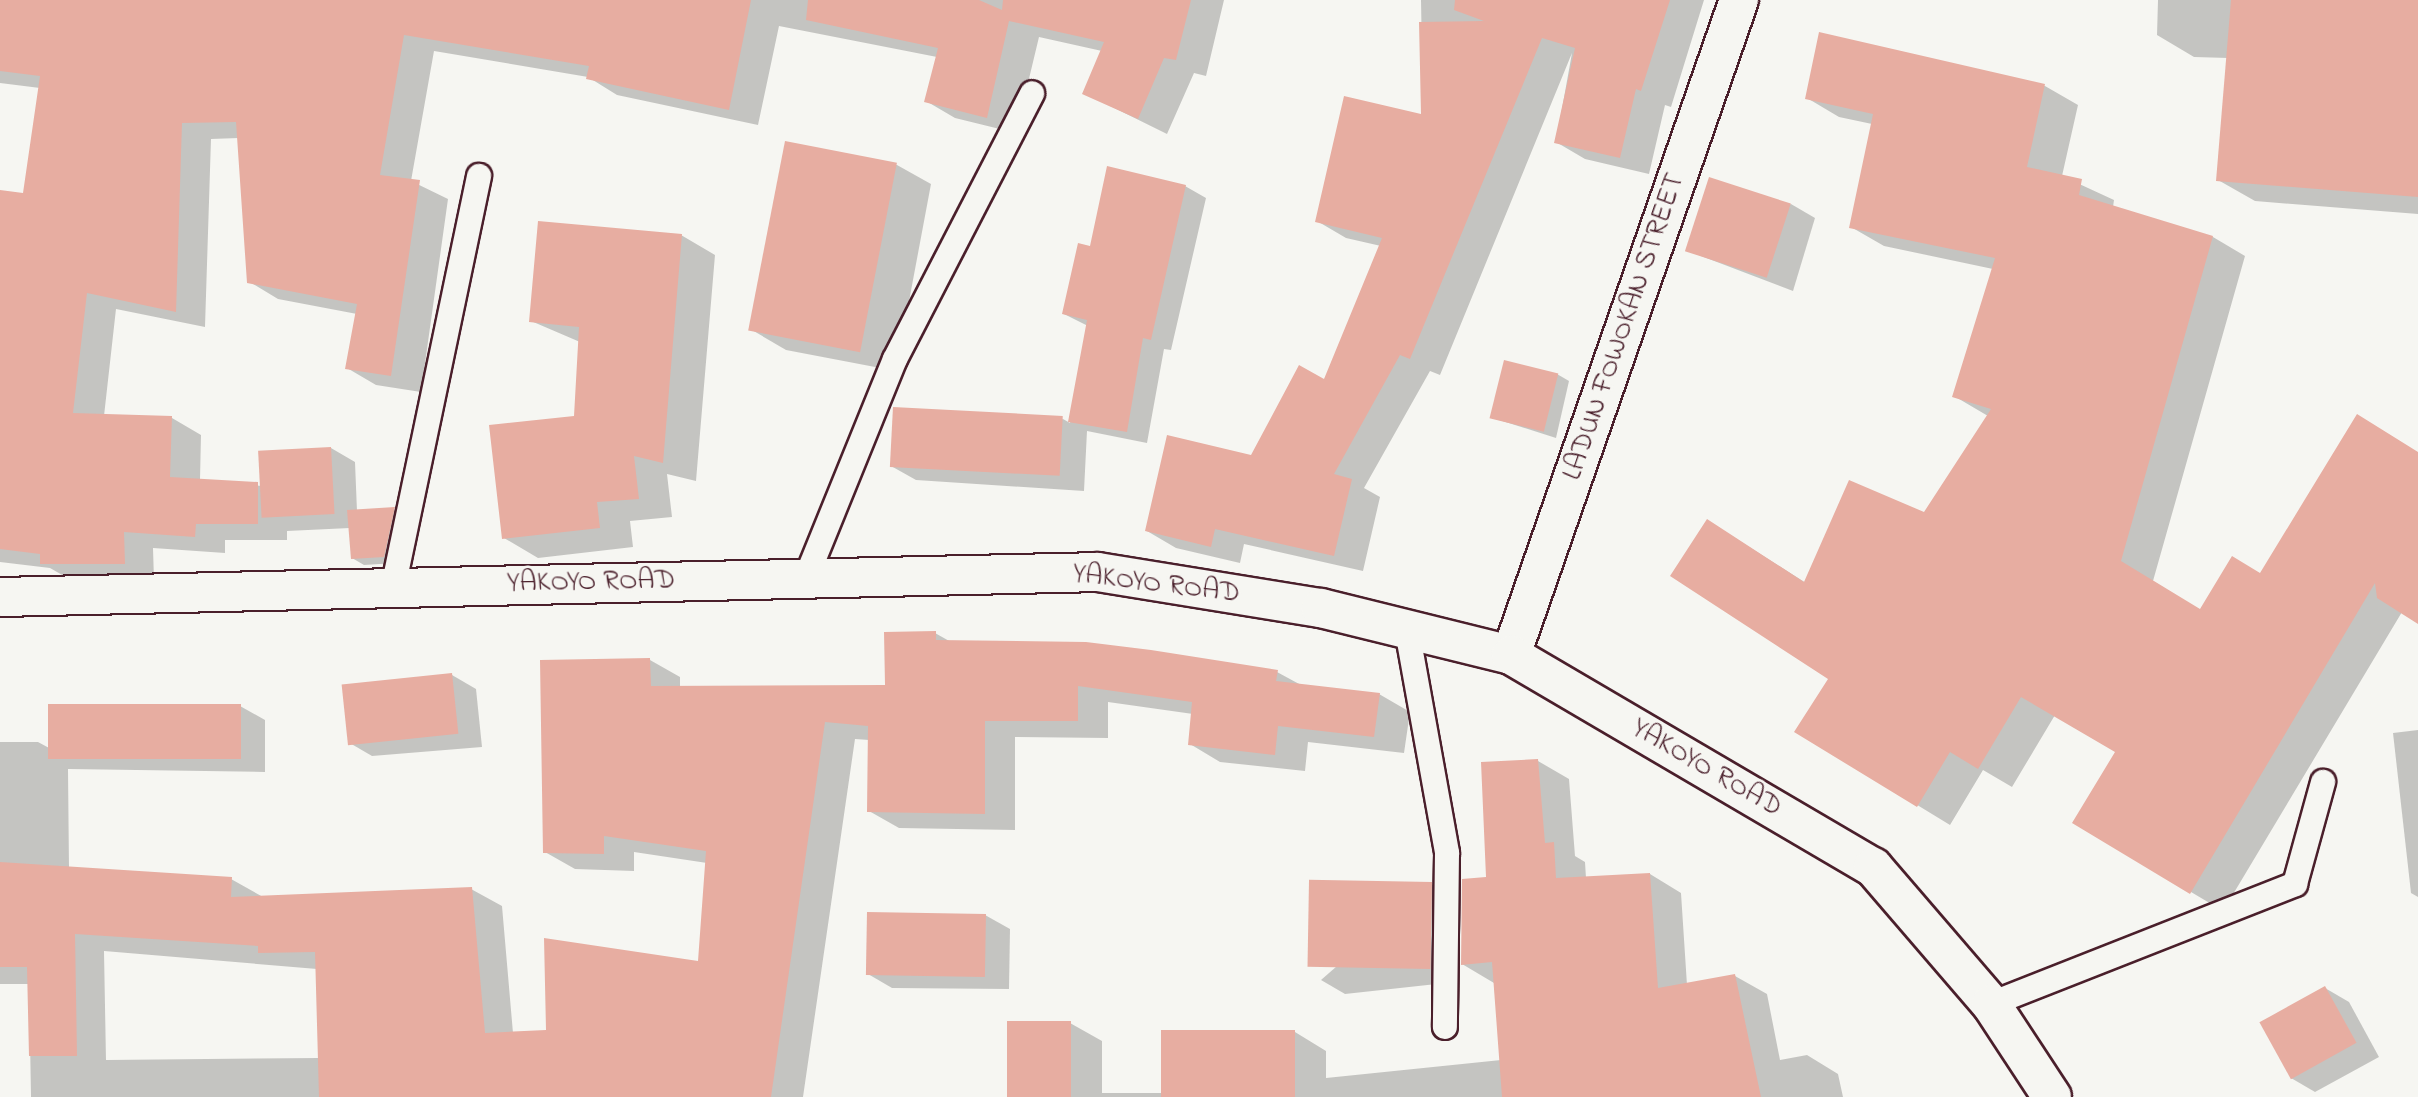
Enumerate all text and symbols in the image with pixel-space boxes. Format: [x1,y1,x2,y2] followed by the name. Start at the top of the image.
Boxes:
[1557,169,1693,485] street label: LADUN FOWOKAN STREET
[1070,558,1242,612] street label: YAKOYO ROAD
[507,565,675,601] street label: YAKOYO ROAD
[1625,712,1787,826] street label: YAKOYO ROAD

